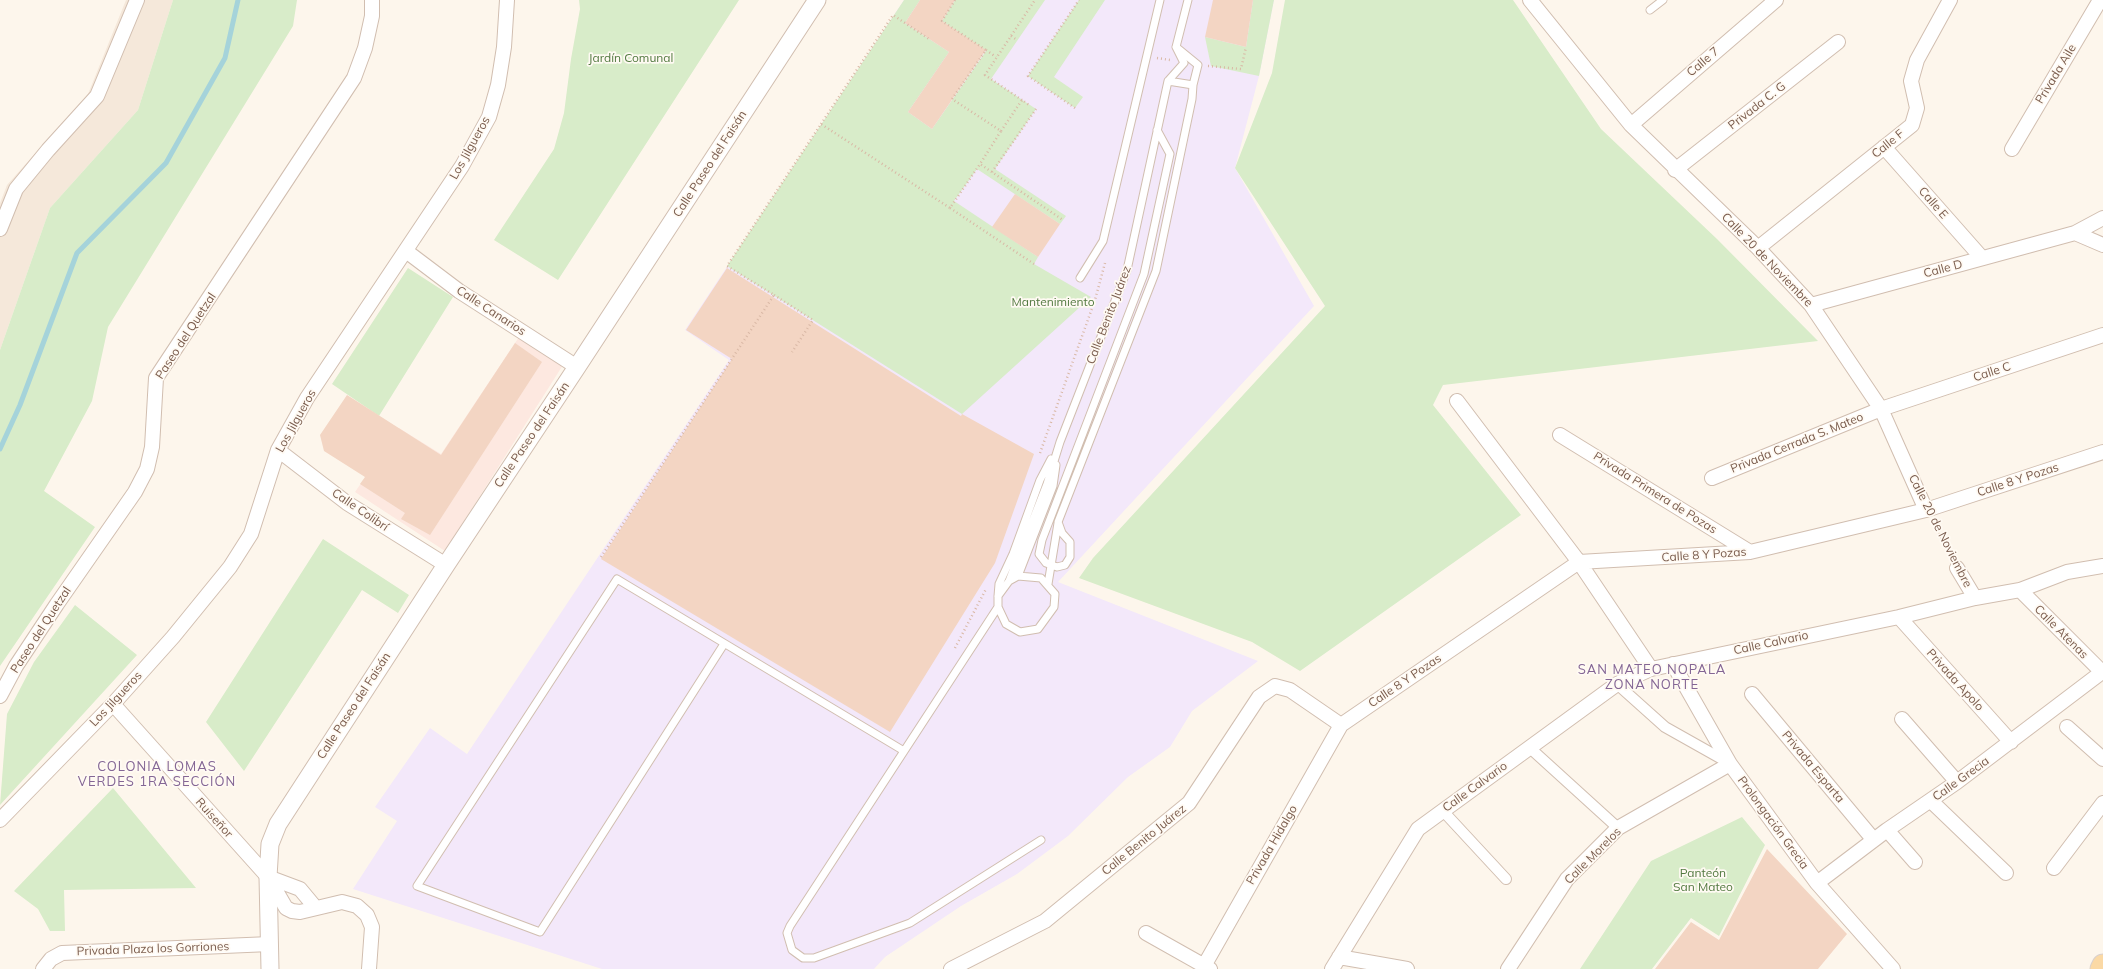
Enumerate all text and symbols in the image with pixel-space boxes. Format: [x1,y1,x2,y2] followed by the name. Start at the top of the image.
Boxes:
[2033,42,2079,106] street label: Privada Aile
[1684,44,1722,80] street label: Calle 7
[589,51,673,65] park label: Jardín Comunal
[1725,79,1789,133] street label: Privada C. G
[670,108,750,220] street label: Calle Paseo del Faisán
[447,114,493,182] street label: Los Jilgueros
[1869,127,1907,161] street label: Calle F
[1915,184,1951,222] street label: Calle E
[1718,210,1816,310] street label: Calle 20 de Noviembre
[1922,257,1964,281] street label: Calle D
[1084,264,1134,366] street label: Calle Benito Juárez
[454,283,528,339] street label: Calle Canarios
[153,290,219,382] street label: Paseo del Quetzal
[1011,295,1095,309] park label: Mantenimiento
[1971,359,2013,385] street label: Calle C
[491,379,573,491] street label: Calle Paseo del Faisán
[273,387,319,455] street label: Los Jilgueros
[1729,410,1865,476] street label: Privada Cerrada S. Mateo
[1591,449,1719,537] street label: Privada Primera de Pozas
[1975,460,2061,500] street label: Calle 8 Y Pozas
[1905,472,1975,590] street label: Calle 20 de Noviembre
[329,486,391,534] street label: Calle Colibrí
[1661,545,1747,565] street label: Calle 8 Y Pozas
[8,584,74,676] street label: Paseo del Quetzal
[2031,602,2091,662] street label: Calle Atenas
[1732,628,1810,658] street label: Calle Calvario
[1923,646,1987,714] street label: Privada Apolo
[314,650,394,762] street label: Calle Paseo del Faisán
[1366,651,1444,711] street label: Calle 8 Y Pozas
[1578,662,1726,693] district label: SAN MATEO NOPALA ZONA NORTE
[87,669,145,729] street label: Los Jilgueros
[1779,728,1847,806] street label: Privada Esparta
[1930,754,1992,804] street label: Calle Grecia
[78,759,236,790] district label: COLONIA LOMAS VERDES 1RA SECCIÓN
[1440,759,1510,815] street label: Calle Calvario
[1734,774,1812,872] street label: Prolongación Grecia
[192,795,236,841] street label: Ruiseñor
[1099,802,1189,878] street label: Calle Benito Juárez
[1243,803,1301,887] street label: Privada Hidalgo
[1562,825,1624,887] street label: Calle Morelos
[1673,866,1733,894] park label: Panteón San Mateo
[76,939,230,959] street label: Privada Plaza los Gorriones

